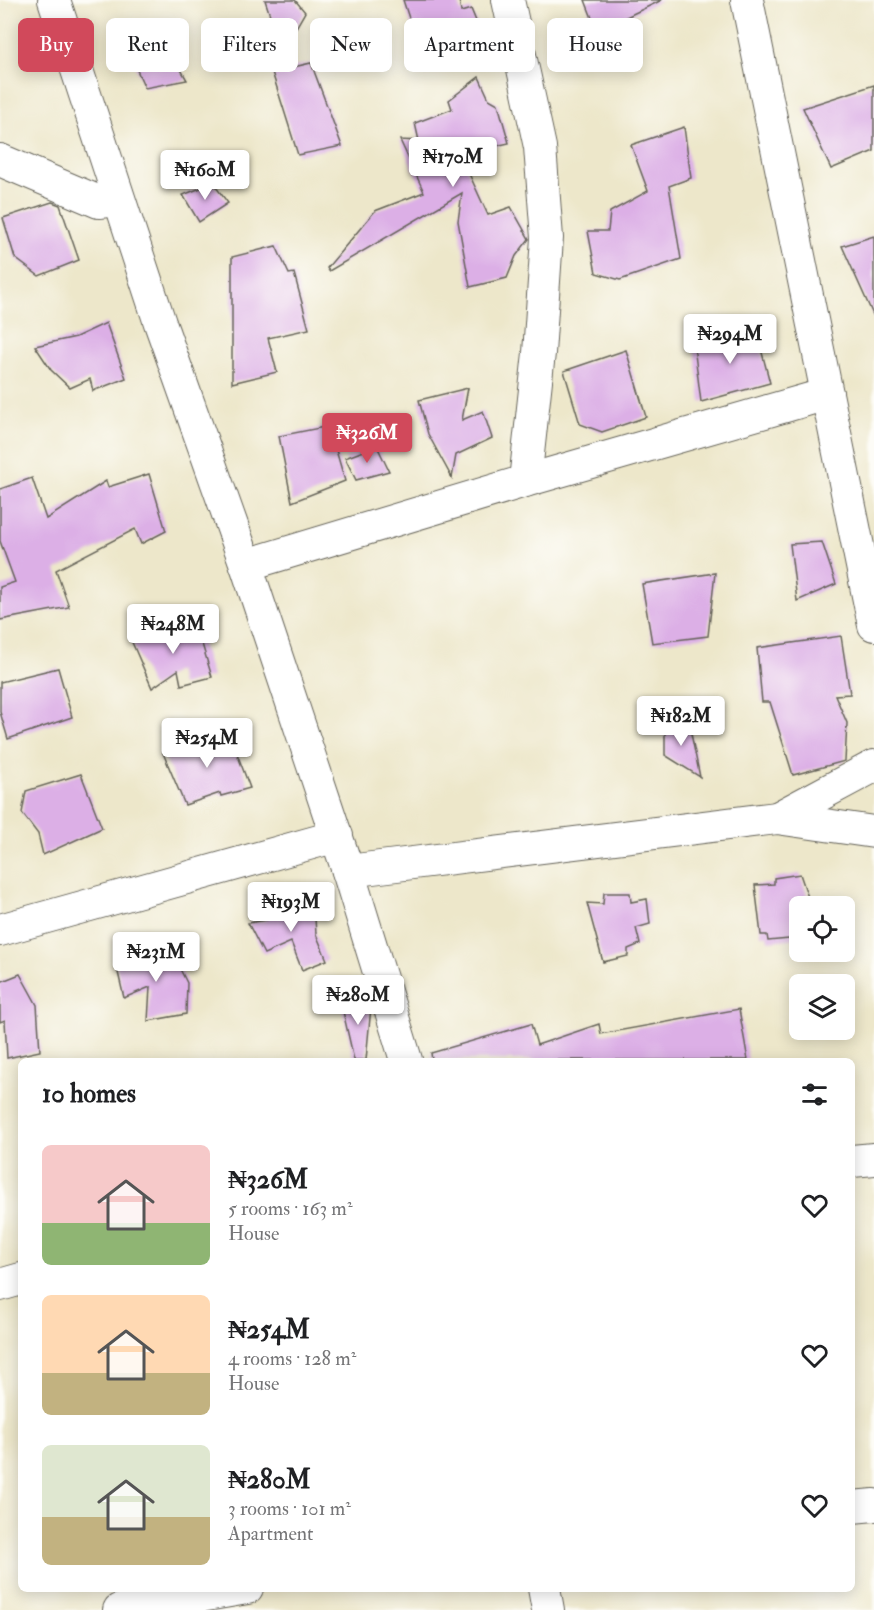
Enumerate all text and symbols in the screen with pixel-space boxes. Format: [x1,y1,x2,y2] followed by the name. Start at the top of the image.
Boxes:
[18,18,94,72] chip: Buy
[106,18,189,72] chip: Rent
[201,18,298,72] chip: Filters
[310,18,392,72] chip: New
[404,18,535,72] chip: Apartment
[547,18,643,72] chip: House
[411,137,495,188] pin: ₦170M
[423,144,483,169] text: ₦170M
[163,150,247,201] pin: ₦160M
[174,157,236,182] text: ₦160M
[688,314,772,365] pin: ₦294M
[698,321,762,346] text: ₦294M
[325,413,409,464] pin: ₦326M
[336,420,398,445] text: ₦326M
[131,604,215,655] pin: ₦248M
[141,611,205,636] text: ₦248M
[639,696,723,747] pin: ₦182M
[651,703,711,728] text: ₦182M
[165,718,249,769] pin: ₦254M
[176,725,238,750] text: ₦254M
[249,882,333,933] pin: ₦193M
[262,889,320,914] text: ₦193M
[789,896,855,1040] map controls
[789,896,855,962] button: locate
[114,932,198,983] pin: ₦231M
[127,939,185,964] text: ₦231M
[789,974,855,1040] button: layers
[316,975,400,1026] pin: ₦280M
[326,982,390,1007] text: ₦280M
[42,1078,136,1110] text: 10 homes
[798,1078,831,1111] icon: filters
[228,1164,308,1196] text: ₦326M
[90,1169,162,1241] icon: home
[798,1189,831,1222] icon: heart
[228,1196,353,1221] text: 5 rooms · 163 m²
[228,1221,279,1246] text: House
[228,1314,310,1346] text: ₦254M
[90,1319,162,1391] icon: home
[798,1339,831,1372] icon: heart
[228,1346,356,1371] text: 4 rooms · 128 m²
[228,1371,279,1396] text: House
[228,1464,311,1496] text: ₦280M
[90,1469,162,1541] icon: home
[798,1489,831,1522] icon: heart
[228,1496,351,1521] text: 3 rooms · 101 m²
[228,1521,313,1546] text: Apartment

